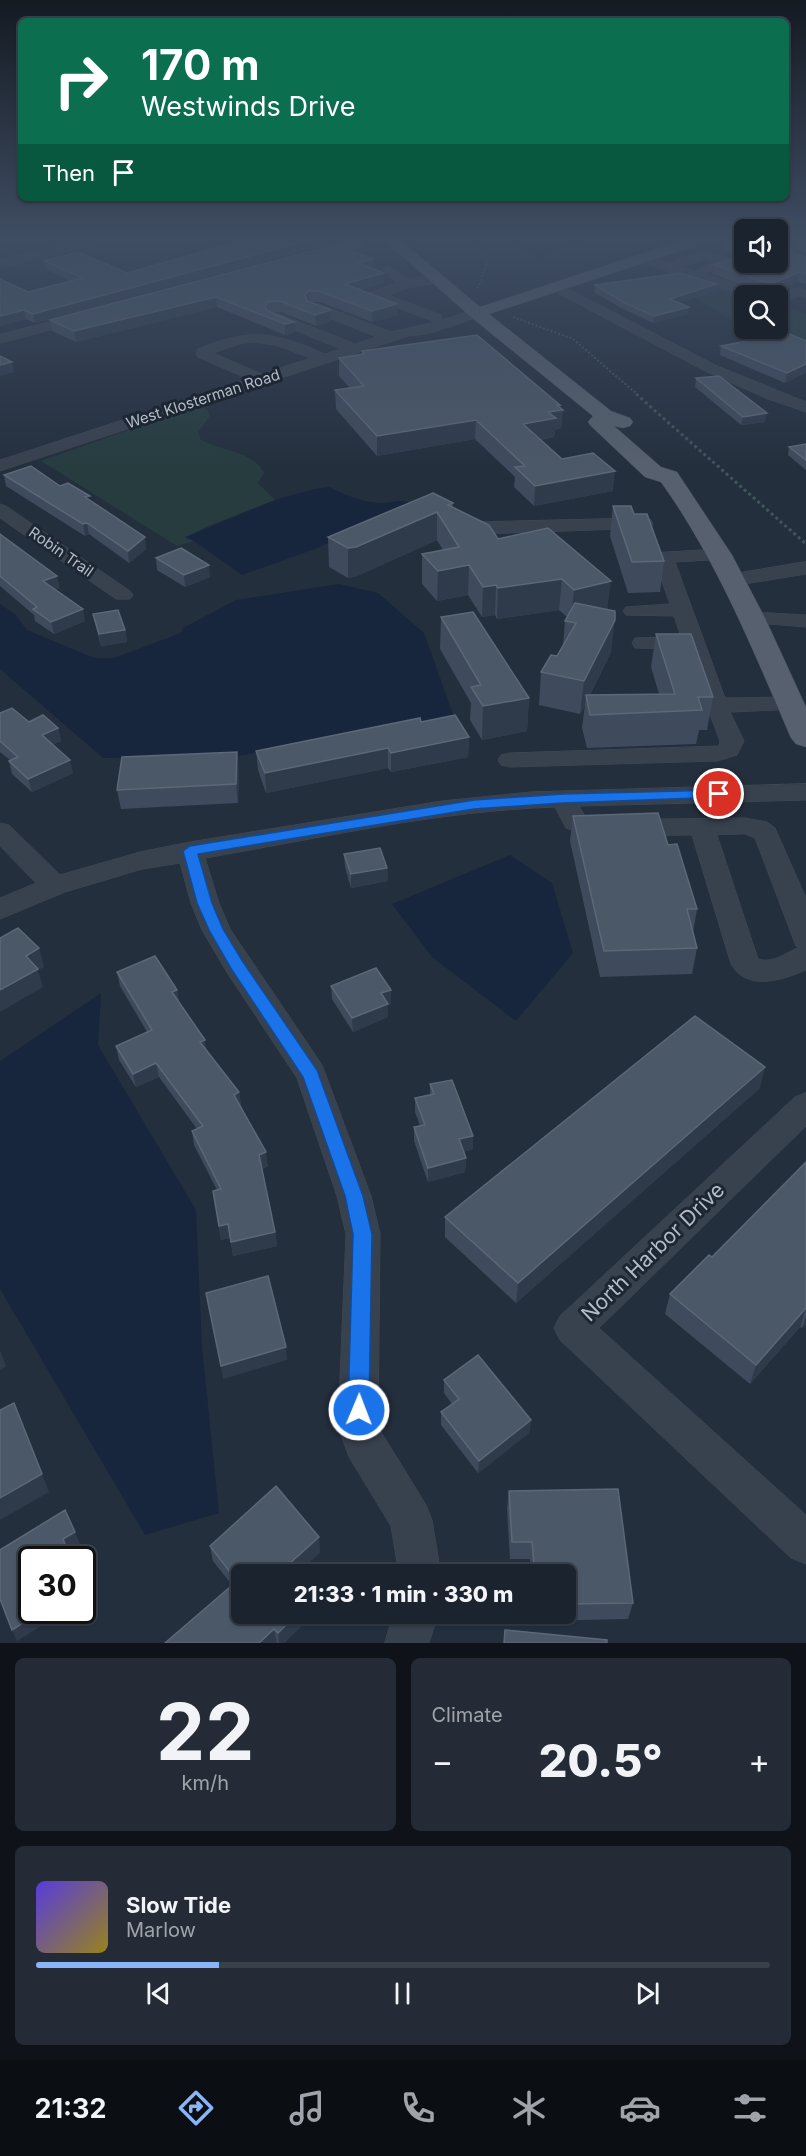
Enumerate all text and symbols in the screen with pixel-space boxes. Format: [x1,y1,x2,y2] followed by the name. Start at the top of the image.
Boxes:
[141,39,259,90] text: 170 m
[42,42,120,120] icon: right
[141,90,355,123] text: Westwinds Drive
[107,156,140,189] icon: arrive
[42,160,95,186] text: Then
[734,219,788,339] map controls
[734,219,788,273] button: sound
[734,285,788,339] button: search
[124,365,282,432] street label: West Klosterman Road
[25,522,97,581] street label: Robin Trail
[693,768,744,819] pin
[702,777,735,810] icon: arrive
[576,1177,729,1326] street label: North Harbor Drive
[327,1378,391,1442] position arrow
[18,1546,96,1624] speed limit sign: 30
[294,1581,513,1607] text: 21:33 · 1 min · 330 m
[156,1684,254,1779] text: 22
[432,1703,503,1727] text: Climate
[539,1733,663,1788] text: 20.5°
[432,1741,453,1781] text: −
[748,1741,770,1781] text: +
[181,1771,229,1795] text: km/h
[126,1892,231,1918] text: Slow Tide
[126,1918,196,1942] text: Marlow
[142,1977,175,2010] icon: previous
[386,1977,419,2010] icon: pause
[631,1977,664,2010] icon: next
[175,2087,217,2129] icon: directions
[286,2087,328,2129] icon: music
[397,2087,439,2129] icon: phone
[508,2087,550,2129] icon: climate
[619,2087,661,2129] icon: car
[729,2087,771,2129] icon: filters
[34,2092,107,2125] text: 21:32

